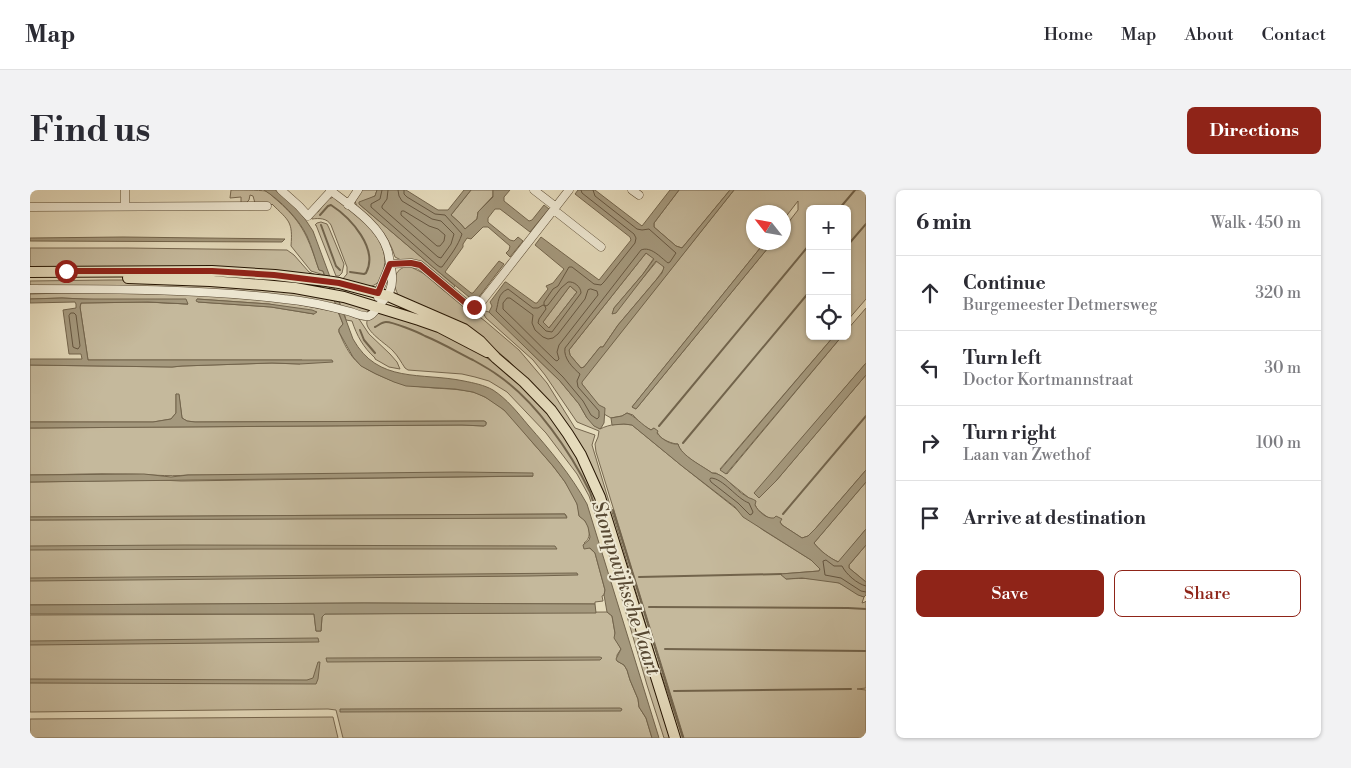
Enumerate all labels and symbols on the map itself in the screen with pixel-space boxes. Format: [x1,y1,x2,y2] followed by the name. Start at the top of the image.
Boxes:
[746,205,791,250] north arrow
[55,260,78,283] route start
[463,296,486,319] route end
[585,498,665,679] water label: Stompwijksche Vaart

